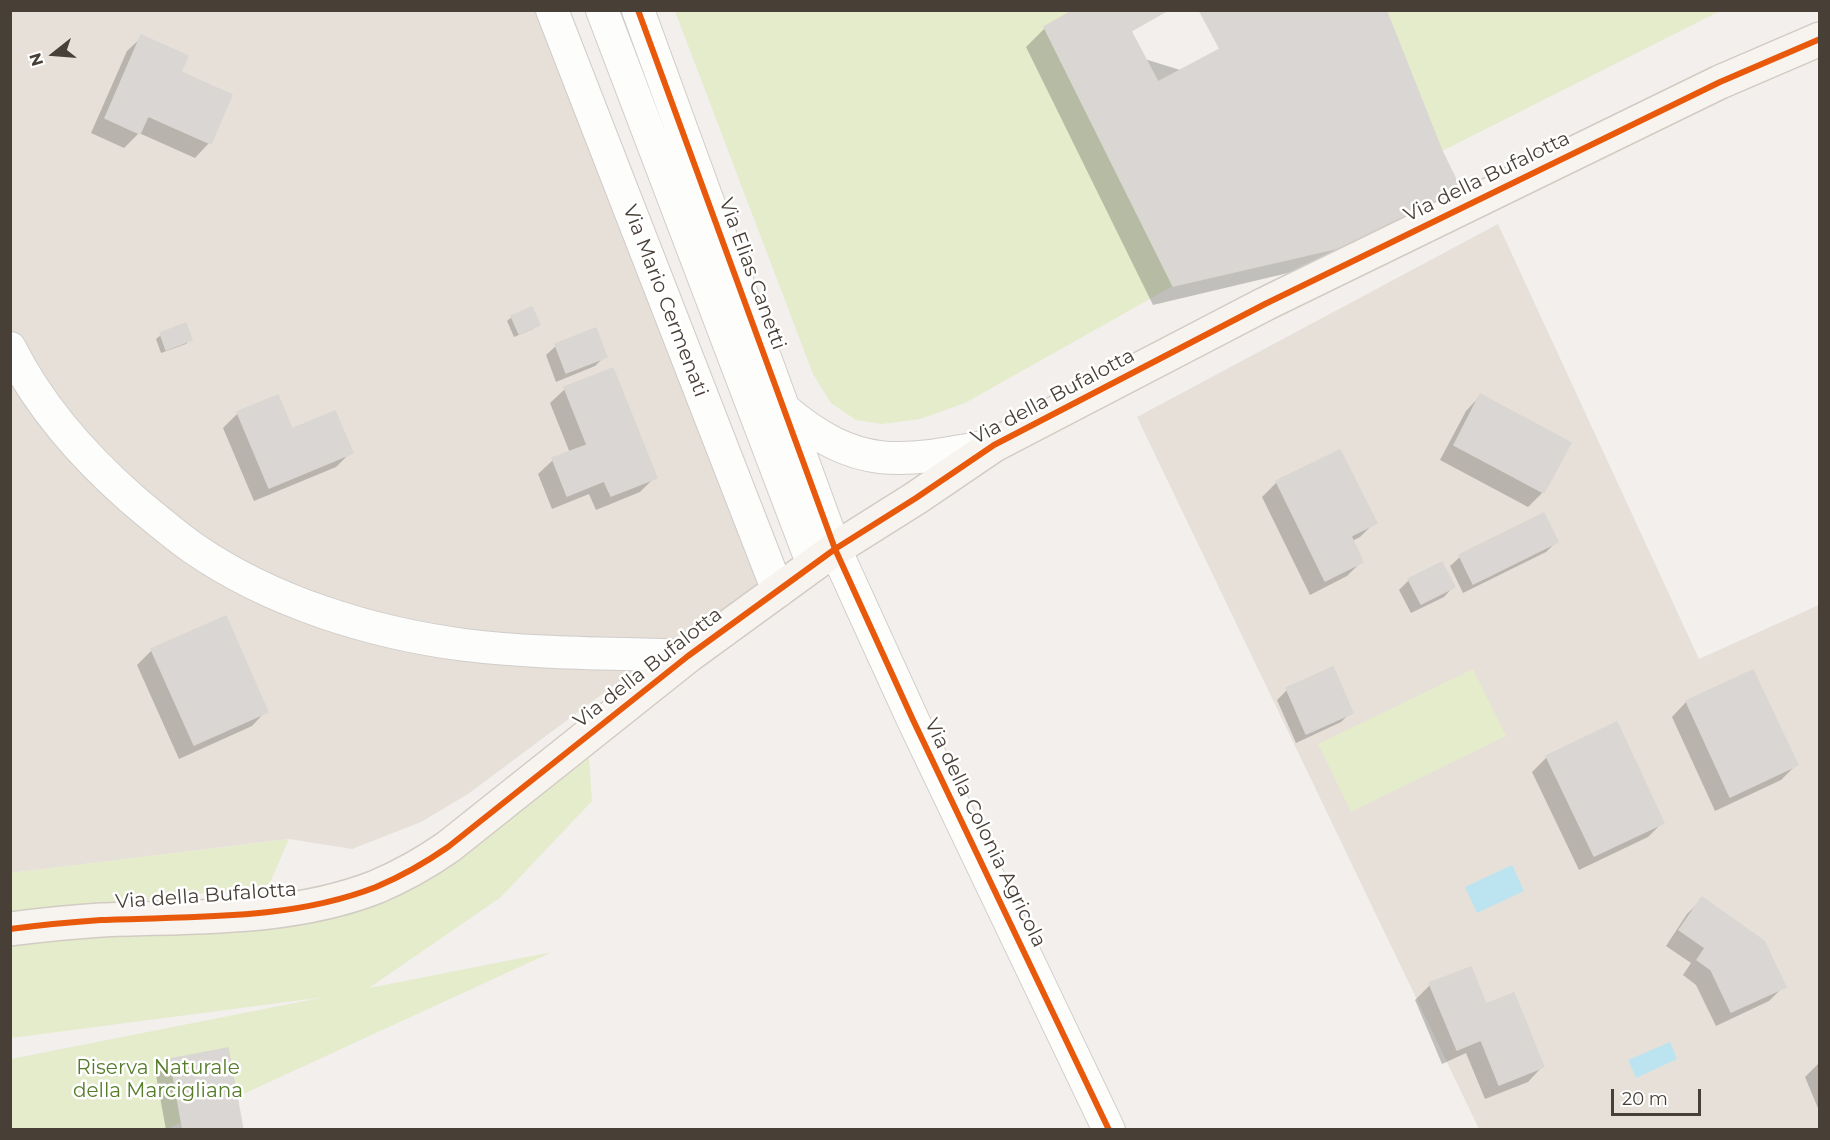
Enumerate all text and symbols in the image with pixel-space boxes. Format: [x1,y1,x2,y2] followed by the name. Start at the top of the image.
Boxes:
[24,24,84,84] north arrow
[25,50,47,68] text: N
[1400,126,1574,228] street label: Via della Bufalotta
[713,195,791,353] street label: Via Elias Canetti
[617,202,713,400] street label: Via Mario Cermenati
[967,344,1139,450] street label: Via della Bufalotta
[569,603,727,733] street label: Via della Bufalotta
[919,715,1051,951] street label: Via della Colonia Agricola
[115,878,297,914] street label: Via della Bufalotta
[73,1056,243,1103] park label: Riserva Naturale della Marcigliana
[1614,1077,1704,1115] scale bar
[1622,1088,1668,1110] text: 20 m

